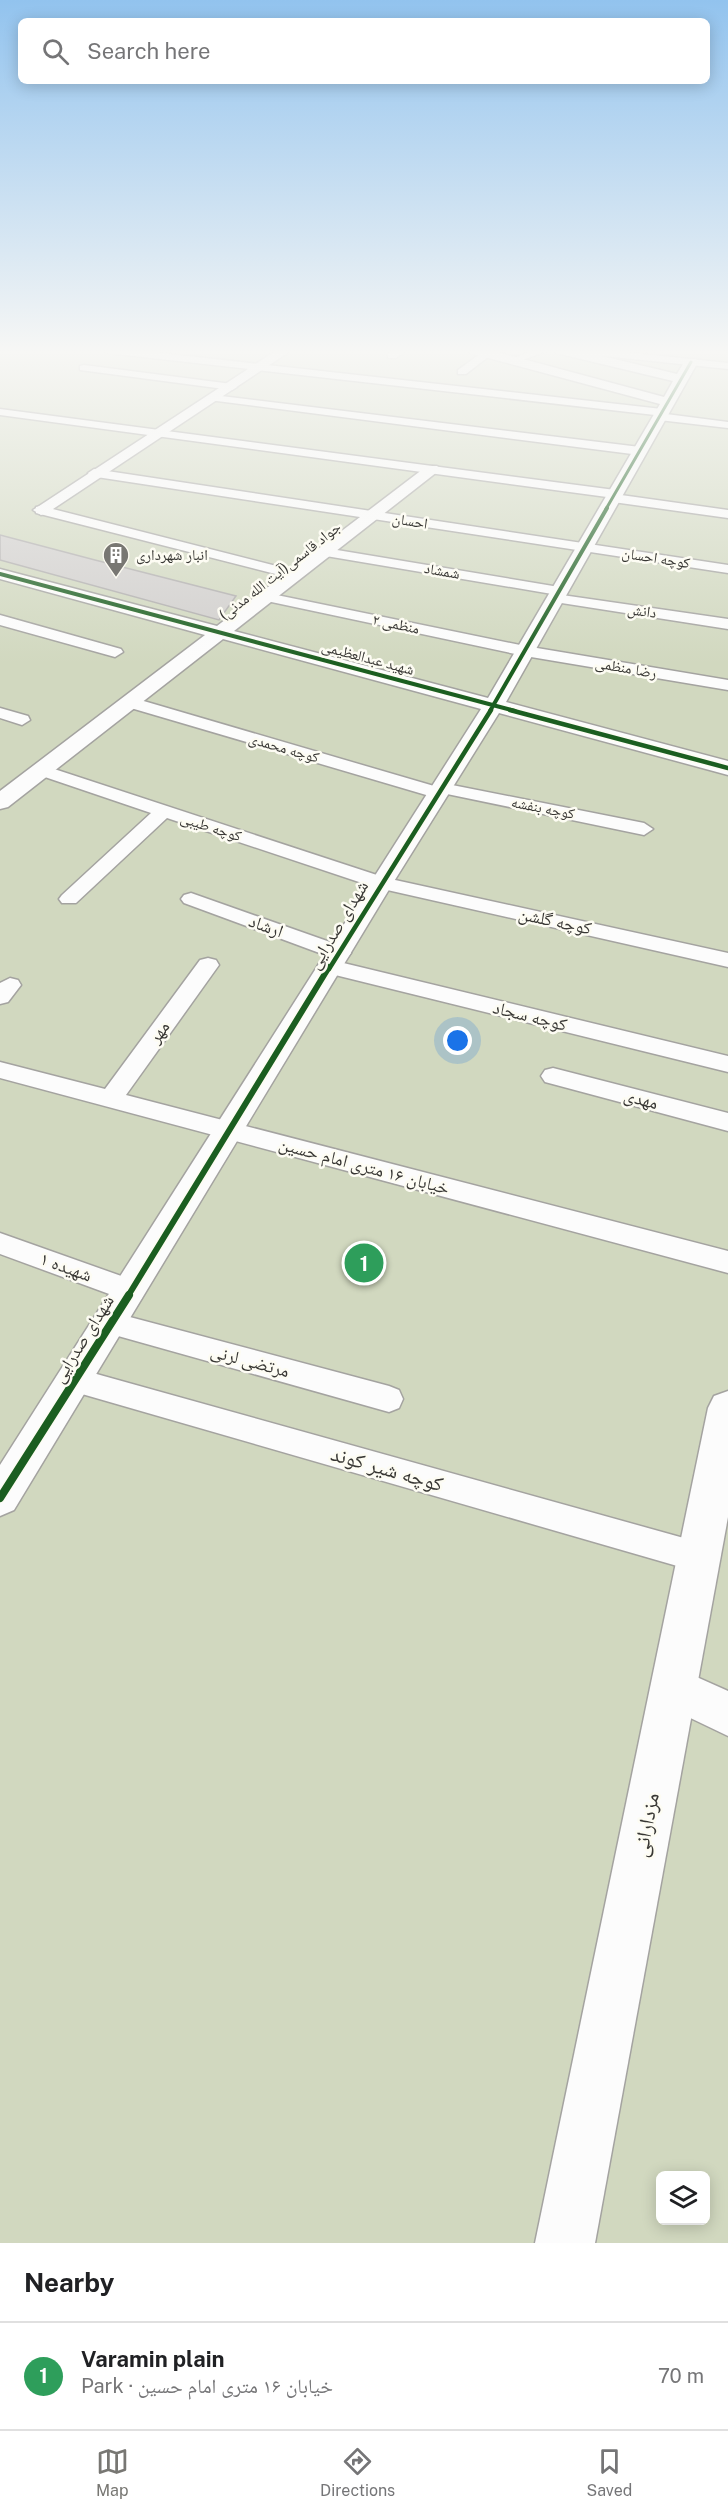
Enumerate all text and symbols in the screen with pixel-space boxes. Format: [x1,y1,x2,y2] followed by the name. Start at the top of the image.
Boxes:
[18,18,710,84] search box
[39,35,72,68] icon: search
[87,38,211,64] text: Search here
[391,509,429,534] street label: احسان
[216,518,345,625] street label: جواد قاسمی(آیت الله مدنی)
[101,540,131,578] building icon: انبار شهرداری
[620,544,691,573] street label: کوچه احسان
[136,546,208,565] place label: انبار شهرداری
[423,559,461,582] street label: شمشاد
[626,600,658,623] street label: دانش
[371,610,421,639] street label: منظمی ۲
[319,637,416,680] street label: شهید عبدالعظیمی
[594,654,658,683] street label: رضا منظمی
[246,729,321,768] street label: کوچه محمدی
[510,793,576,823] street label: کوچه بنفشه
[178,809,244,846] street label: کوچه طیبی
[303,877,373,973] street label: شهدای صدرایی
[516,903,594,940] street label: کوچه گلشن
[246,910,286,941] street label: ارشاد
[491,996,570,1036] street label: کوچه سجاد
[143,1016,174,1048] street label: مهر
[443,1026,472,1055] your location
[621,1084,661,1114] street label: مهدی
[276,1133,452,1200] street label: خیابان ۱۶ متری امام حسین
[344,1240,384,1286] pin: 1
[37,1248,95,1286] street label: شهیده ۱
[47,1291,119,1387] street label: شهدای صدرایی
[208,1340,292,1382] street label: مرتضی لرنی
[328,1441,446,1497] street label: کوچه شیر کوند
[627,1791,665,1859] street label: مزدارانی
[656,2171,710,2225] map controls
[656,2171,710,2225] button: layers
[24,2267,114,2298] text: Nearby
[81,2346,225,2372] text: Varamin plain
[39,2364,48,2388] text: 1
[658,2364,704,2388] text: 70 m
[81,2374,333,2398] text: Park · خیابان ۱۶ متری امام حسین
[96,2445,129,2500] tab: Map
[320,2445,395,2500] tab: Directions
[587,2445,632,2500] tab: Saved

